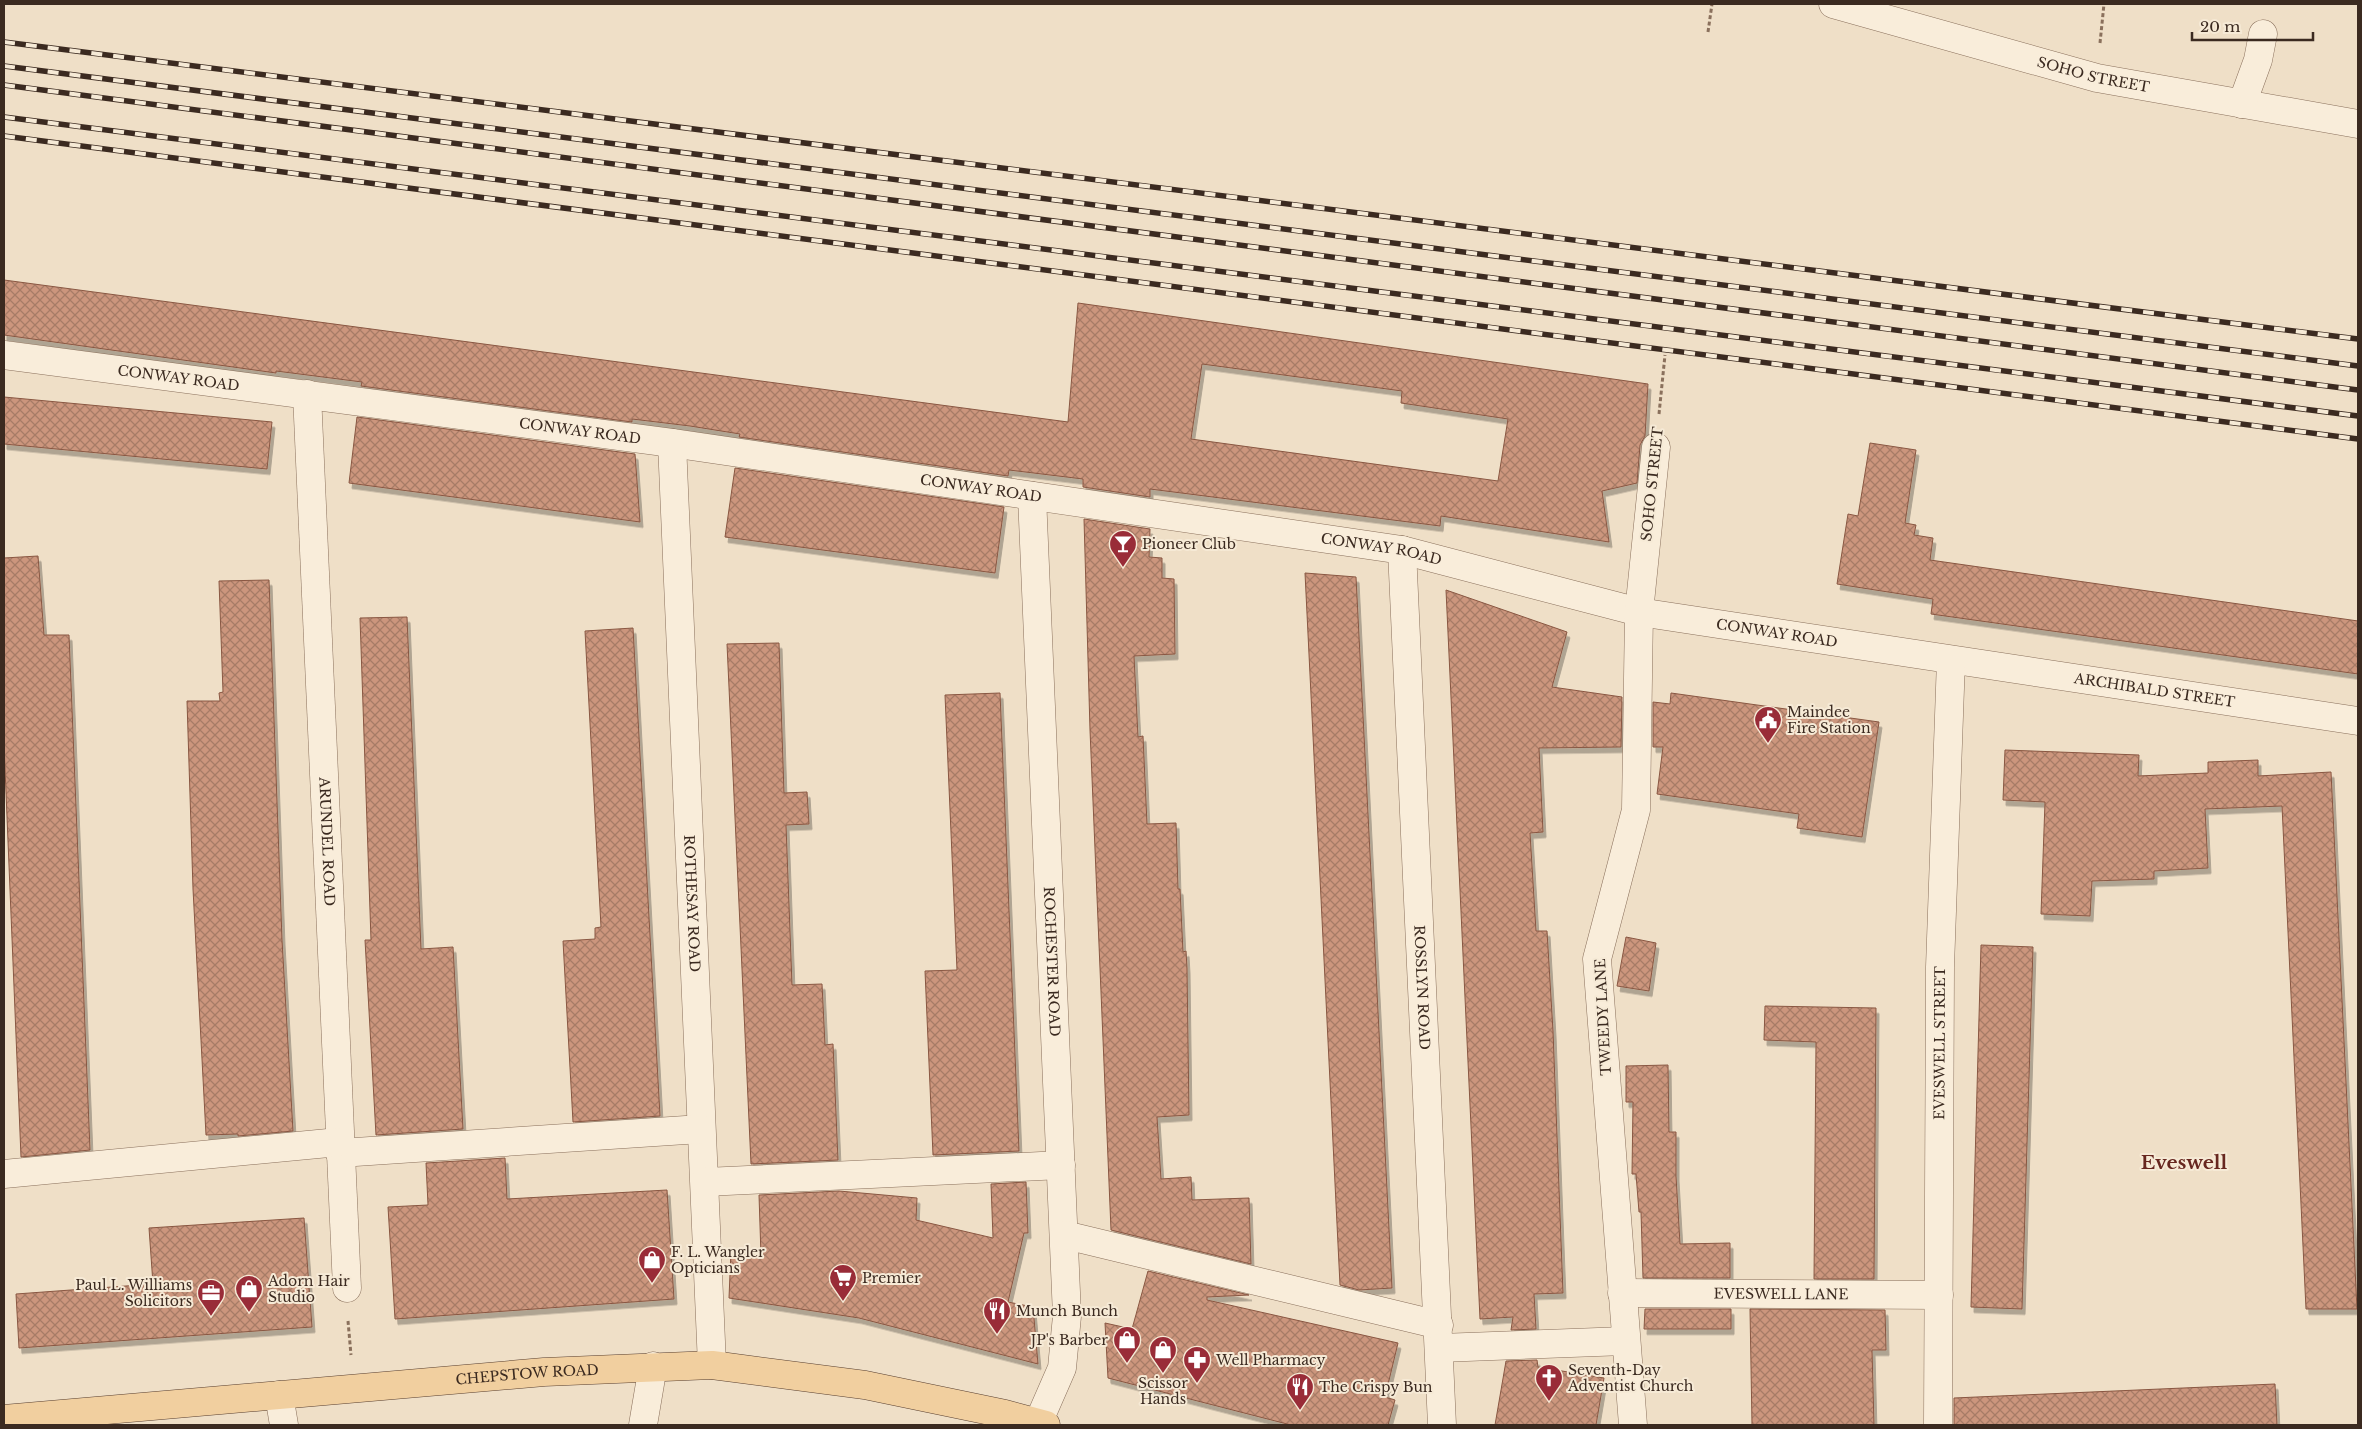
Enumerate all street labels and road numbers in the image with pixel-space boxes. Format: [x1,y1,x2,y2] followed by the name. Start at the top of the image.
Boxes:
[2035,53,2151,96] street label: SOHO STREET
[116,361,241,395] street label: CONWAY ROAD
[518,414,642,448] street label: CONWAY ROAD
[1637,426,1667,542] street label: SOHO STREET
[919,470,1043,506] street label: CONWAY ROAD
[1320,529,1444,569] street label: CONWAY ROAD
[1715,615,1839,651] street label: CONWAY ROAD
[2072,669,2236,711] street label: ARCHIBALD STREET
[315,776,339,907] street label: ARUNDEL ROAD
[680,834,704,973] street label: ROTHESAY ROAD
[1040,886,1064,1037] street label: ROCHESTER ROAD
[1410,925,1434,1050] street label: ROSSLYN ROAD
[1591,958,1615,1076] street label: TWEEDY LANE
[1930,966,1949,1120] street label: EVESWELL STREET
[1714,1285,1848,1303] street label: EVESWELL LANE
[455,1361,599,1389] street label: CHEPSTOW ROAD

